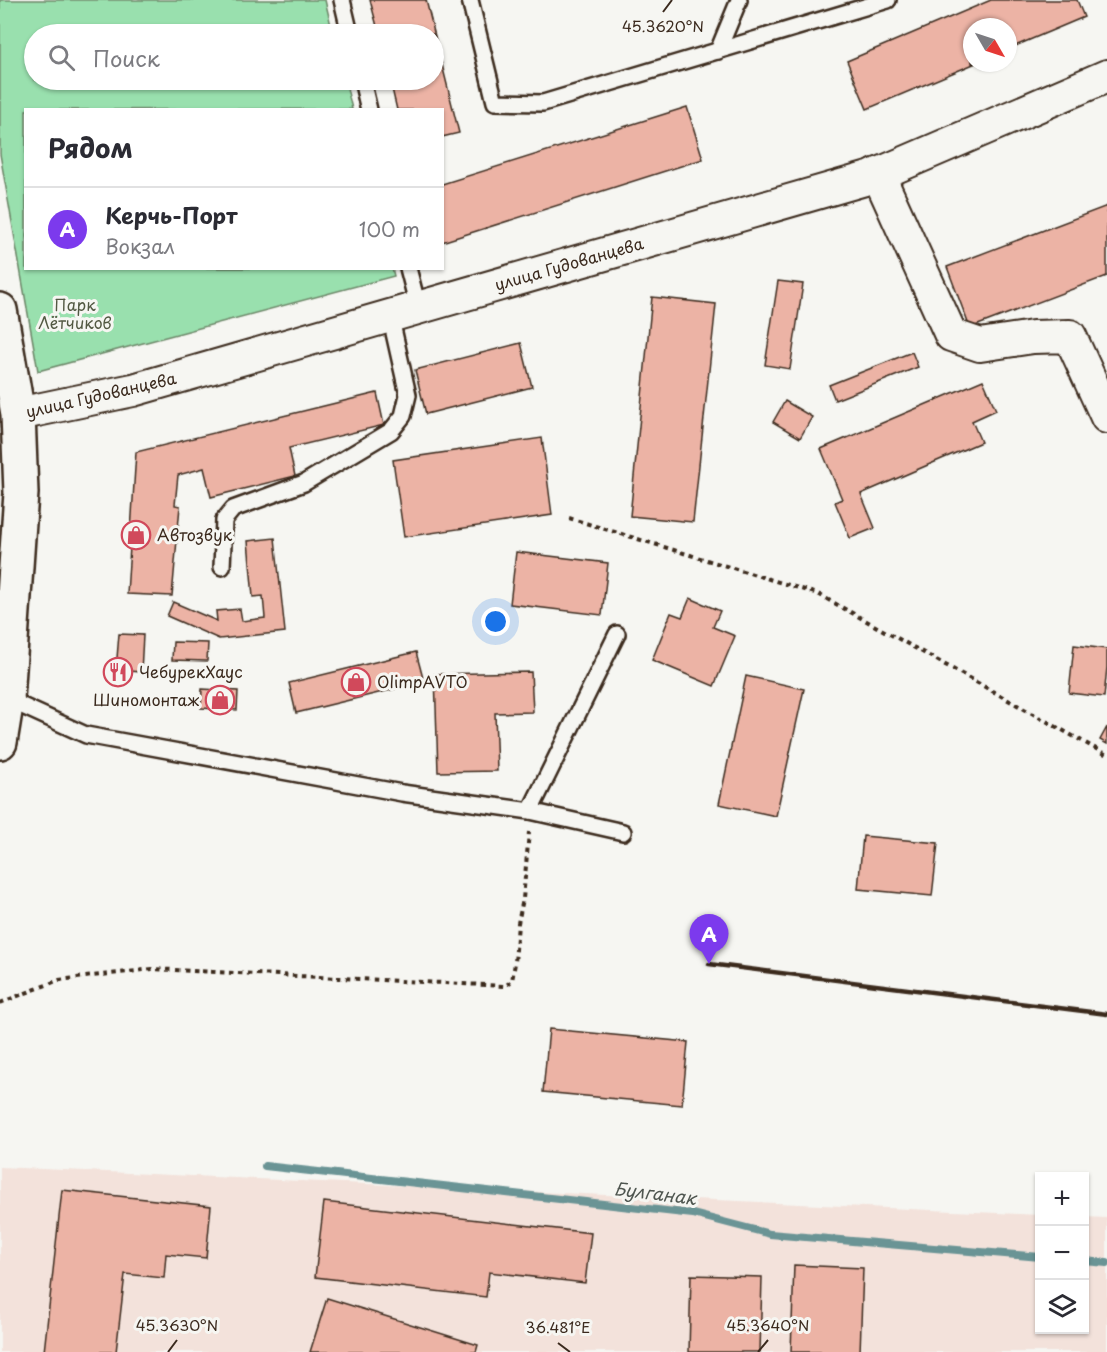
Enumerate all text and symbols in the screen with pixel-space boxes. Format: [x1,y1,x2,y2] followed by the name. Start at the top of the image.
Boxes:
[622,14,704,37] text: 45.3620°N
[963,18,1017,72] north arrow
[24,24,444,90] search box
[45,41,78,74] icon: search
[93,41,160,74] text: Поиск
[48,128,133,167] text: Рядом
[105,198,237,231] text: Керчь-Порт
[60,214,75,244] text: A
[359,214,420,244] text: 100 m
[492,230,646,296] street label: улица Гудованцева
[105,231,175,261] text: Вокзал
[38,292,112,334] park label: Парк Лётчиков
[23,365,178,423] street label: улица Гудованцева
[120,519,152,551] shop icon: Автозвук
[157,522,233,546] place label: Автозвук
[481,607,510,636] your location
[102,656,134,688] restaurant icon: ЧебурекХаус
[139,659,243,683] place label: ЧебурекХаус
[340,666,372,698] shop icon: OlimpAVTO
[377,669,468,693] place label: OlimpAVTO
[204,684,236,716] shop icon: Шиномонтаж
[93,687,199,711] place label: Шиномонтаж
[690,914,728,964] pin: A
[1035,1172,1089,1334] map controls
[1035,1172,1089,1226] button: +
[613,1174,699,1211] water label: Булганак
[1035,1226,1089,1280] button: −
[1035,1280,1089,1334] button: layers
[136,1313,218,1336] text: 45.3630°N
[727,1313,809,1336] text: 45.3640°N
[526,1315,590,1338] text: 36.481°E

